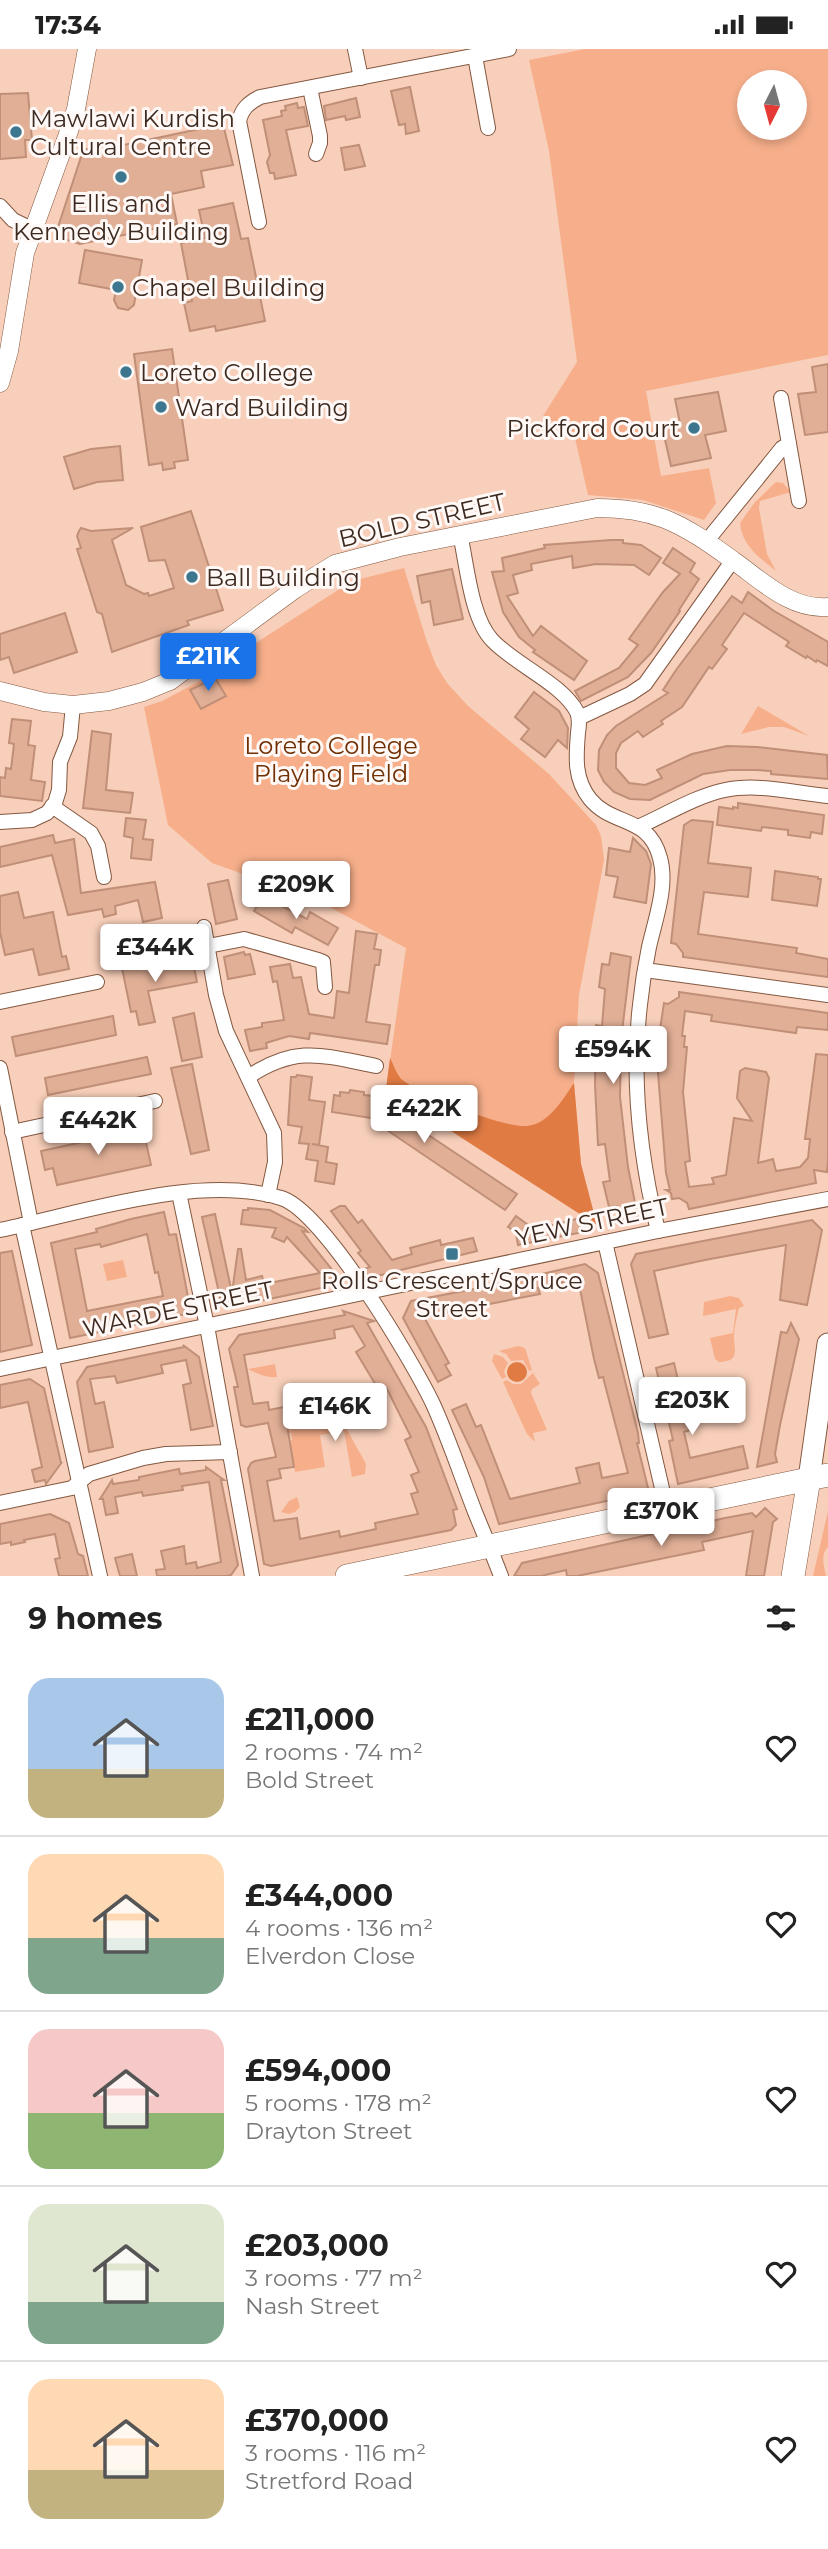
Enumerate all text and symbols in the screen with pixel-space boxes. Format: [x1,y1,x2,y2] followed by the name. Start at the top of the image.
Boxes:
[35,9,101,41] text: 17:34
[737,70,807,140] north arrow
[737,70,807,140] map controls
[30,104,235,161] place label: Mawlawi Kurdish Cultural Centre
[8,124,24,140] marker: Mawlawi Kurdish Cultural Centre
[113,169,129,185] marker: Ellis and Kennedy Building
[13,189,229,246] place label: Ellis and Kennedy Building
[132,273,325,302] place label: Chapel Building
[110,279,126,295] marker: Chapel Building
[140,358,313,387] place label: Loreto College
[118,364,134,380] marker: Loreto College
[175,393,349,422] place label: Ward Building
[153,399,169,415] marker: Ward Building
[506,414,680,443] place label: Pickford Court
[686,420,702,436] marker: Pickford Court
[336,487,508,553] street label: BOLD STREET
[206,563,360,592] place label: Ball Building
[184,569,200,585] marker: Ball Building
[159,633,257,693] pin: £211K
[176,642,240,670] text: £211K
[244,731,418,788] park label: Loreto College Playing Field
[247,861,345,921] pin: £209K
[258,870,334,898] text: £209K
[106,925,204,984] pin: £344K
[116,933,194,961] text: £344K
[564,1027,662,1086] pin: £594K
[575,1035,651,1063] text: £594K
[375,1085,473,1145] pin: £422K
[387,1094,461,1122] text: £422K
[49,1097,147,1157] pin: £442K
[59,1106,137,1134] text: £442K
[513,1192,671,1252] street label: YEW STREET
[444,1246,460,1262] marker: Rolls Crescent/Spruce Street
[321,1266,583,1323] place label: Rolls Crescent/Spruce Street
[80,1275,276,1343] street label: WARDE STREET
[643,1377,741,1437] pin: £203K
[286,1383,384,1443] pin: £146K
[655,1386,729,1414] text: £203K
[299,1392,371,1420] text: £146K
[612,1489,710,1548] pin: £370K
[624,1497,699,1525] text: £370K
[762,1599,800,1637] icon: filters
[28,1600,163,1637] text: 9 homes
[245,1701,375,1738] text: £211,000
[84,1706,168,1790] icon: home
[762,1729,800,1767] icon: heart
[245,1738,423,1766] text: 2 rooms · 74 m²
[245,1766,374,1794] text: Bold Street
[245,1877,393,1914] text: £344,000
[84,1882,168,1966] icon: home
[762,1905,800,1943] icon: heart
[245,1914,433,1942] text: 4 rooms · 136 m²
[245,1942,415,1970] text: Elverdon Close
[245,2052,391,2089] text: £594,000
[84,2057,168,2141] icon: home
[762,2080,800,2118] icon: heart
[245,2089,432,2117] text: 5 rooms · 178 m²
[245,2117,412,2145] text: Drayton Street
[245,2227,389,2264] text: £203,000
[84,2232,168,2316] icon: home
[762,2255,800,2293] icon: heart
[245,2264,423,2292] text: 3 rooms · 77 m²
[245,2292,380,2320] text: Nash Street
[245,2402,389,2439] text: £370,000
[84,2407,168,2491] icon: home
[762,2430,800,2468] icon: heart
[245,2439,426,2467] text: 3 rooms · 116 m²
[245,2467,413,2495] text: Stretford Road

